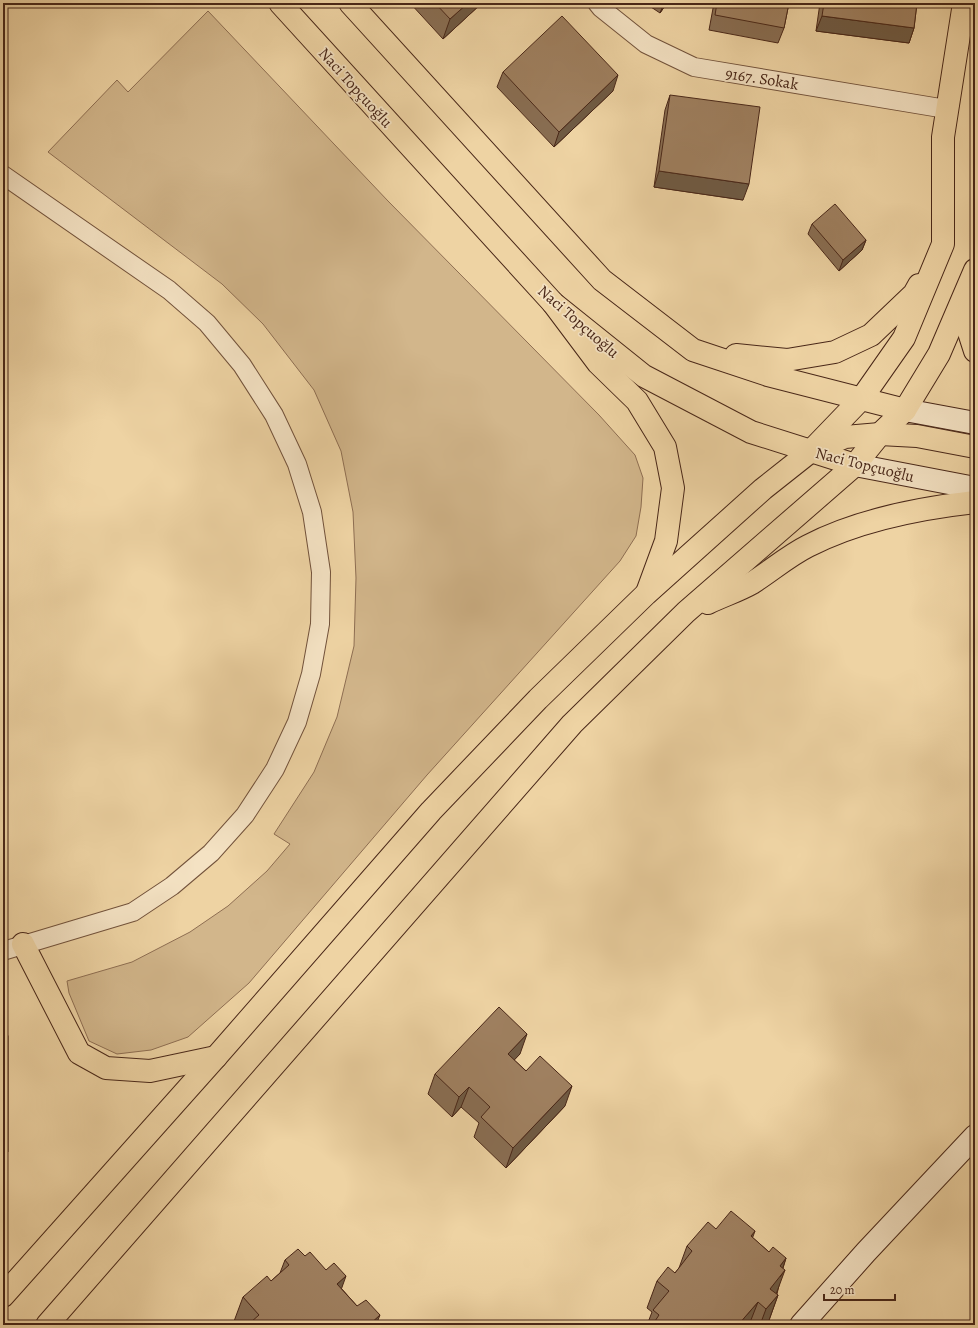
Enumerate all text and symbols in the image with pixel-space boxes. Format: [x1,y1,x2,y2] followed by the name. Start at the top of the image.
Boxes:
[313,43,398,133] street label: Naci Topçuoğlu
[724,62,800,96] street label: 9167. Sokak
[533,280,624,364] street label: Naci Topçuoğlu
[813,442,917,488] street label: Naci Topçuoğlu
[824,1276,895,1302] scale bar
[830,1282,854,1298] text: 20 m

